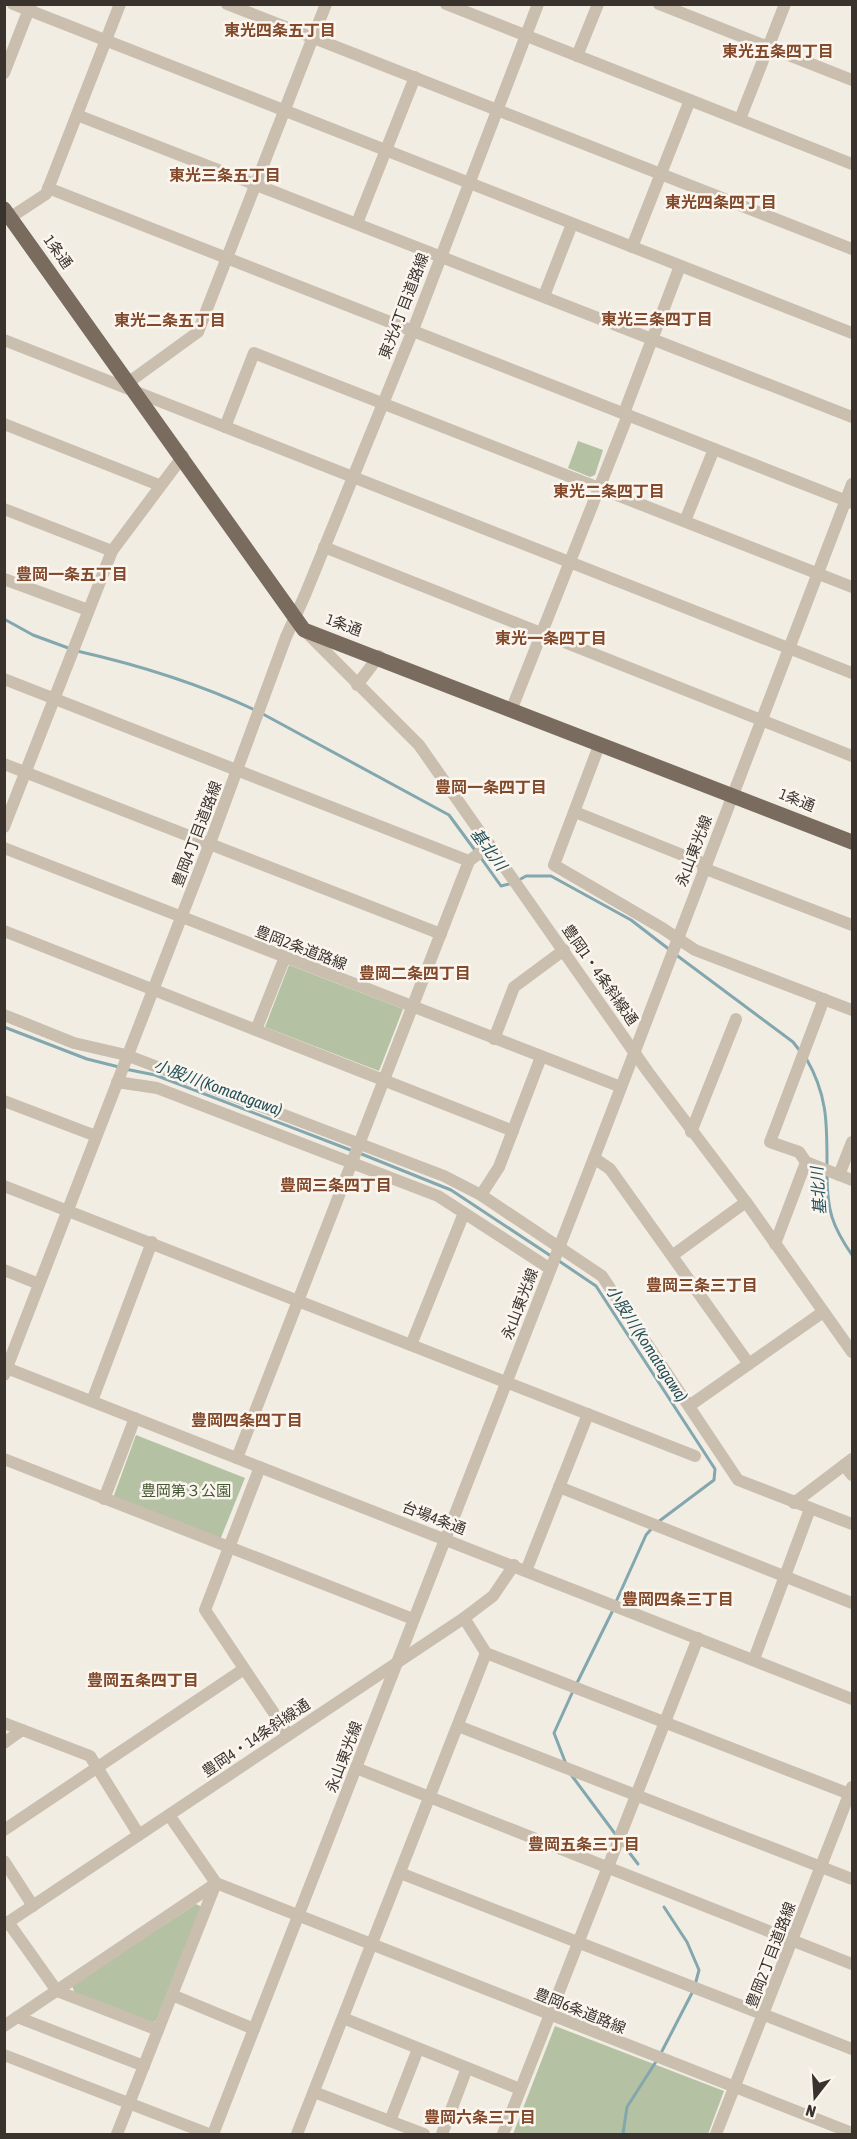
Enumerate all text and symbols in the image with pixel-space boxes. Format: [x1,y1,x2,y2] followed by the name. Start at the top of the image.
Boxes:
[224,21,336,39] district label: 東光四条五丁目
[722,42,834,60] district label: 東光五条四丁目
[169,166,281,184] district label: 東光三条五丁目
[665,193,777,211] district label: 東光四条四丁目
[41,232,76,272] street label: 1条通
[376,250,432,361] street label: 東光4丁目道路線
[601,310,713,328] district label: 東光三条四丁目
[114,311,226,329] district label: 東光二条五丁目
[553,482,665,500] district label: 東光二条四丁目
[16,565,128,583] district label: 豊岡一条五丁目
[324,610,364,639] street label: 1条通
[495,629,607,647] district label: 東光一条四丁目
[169,778,225,889] street label: 豊岡4丁目道路線
[435,778,547,796] district label: 豊岡一条四丁目
[777,785,818,814] street label: 1条通
[672,813,715,889] street label: 永山東光線
[467,824,512,875] water label: 基北川
[559,921,642,1028] street label: 豊岡1・4条斜線通
[253,922,350,973] street label: 豊岡2条道路線
[359,964,471,982] district label: 豊岡二条四丁目
[151,1055,285,1120] water label: 小股川 (Komatagawa)
[807,1164,829,1216] water label: 基北川
[280,1176,392,1194] district label: 豊岡三条四丁目
[498,1266,541,1342] street label: 永山東光線
[646,1276,758,1294] district label: 豊岡三条三丁目
[602,1281,691,1405] water label: 小股川 (Komatagawa)
[191,1411,303,1429] district label: 豊岡四条四丁目
[141,1482,231,1499] park label: 豊岡第３公園
[400,1498,469,1537] street label: 台場4条通
[622,1590,734,1608] district label: 豊岡四条三丁目
[87,1671,199,1689] district label: 豊岡五条四丁目
[199,1695,313,1780] street label: 豊岡4・14条斜線通
[322,1719,365,1795] street label: 永山東光線
[528,1835,640,1853] district label: 豊岡五条三丁目
[743,1899,799,2010] street label: 豊岡2丁目道路線
[532,1984,628,2037] street label: 豊岡6条道路線
[785,2067,845,2127] north arrow
[803,2101,818,2121] text: N
[424,2108,536,2126] district label: 豊岡六条三丁目

